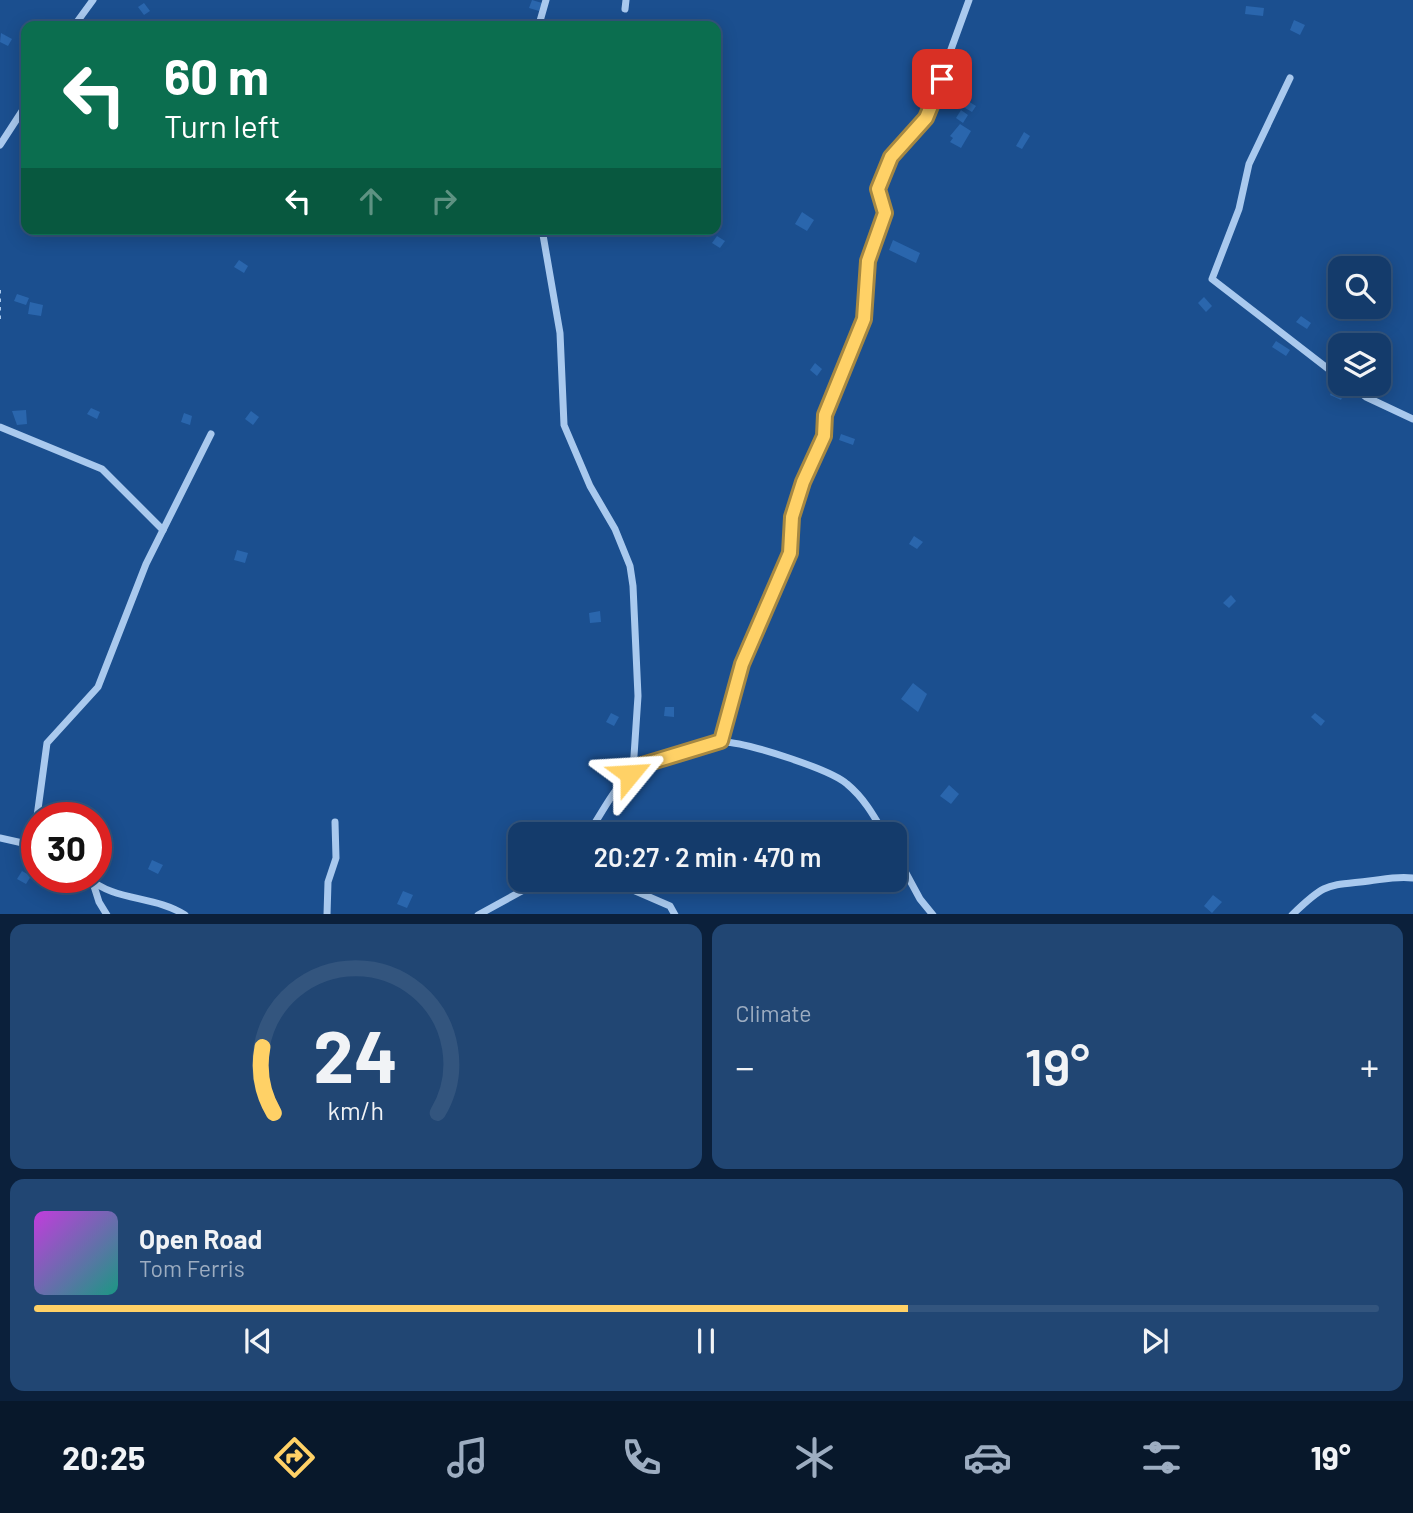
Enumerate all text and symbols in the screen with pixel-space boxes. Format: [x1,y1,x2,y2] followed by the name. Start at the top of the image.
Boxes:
[164,46,269,105] text: 60 m
[49,49,140,140] icon: left
[912,49,972,109] pin
[923,60,961,98] icon: arrive
[164,106,281,144] text: Turn left
[279,182,317,220] icon: left
[352,182,390,220] icon: ahead
[425,182,463,220] icon: right
[1328,256,1391,396] map controls
[1328,256,1391,319] button: search
[1328,333,1391,396] button: layers
[593,737,667,811] position arrow
[21,802,112,893] speed limit sign: 30
[594,841,821,872] text: 20:27 · 2 min · 470 m
[736,999,812,1027] text: Climate
[313,1010,398,1098] text: 24
[1025,1034,1090,1096] text: 19°
[736,1043,755,1089] text: −
[1360,1043,1379,1089] text: +
[327,1094,384,1124] text: km/h
[139,1223,262,1254] text: Open Road
[139,1254,245,1282] text: Tom Ferris
[239,1322,277,1360] icon: previous
[687,1322,725,1360] icon: pause
[1136,1322,1174,1360] icon: next
[270,1433,319,1482] icon: directions
[443,1433,492,1482] icon: music
[617,1433,666,1482] icon: phone
[790,1433,839,1482] icon: climate
[963,1433,1012,1482] icon: car
[1137,1433,1186,1482] icon: filters
[62,1438,145,1476] text: 20:25
[1310,1438,1351,1476] text: 19°

